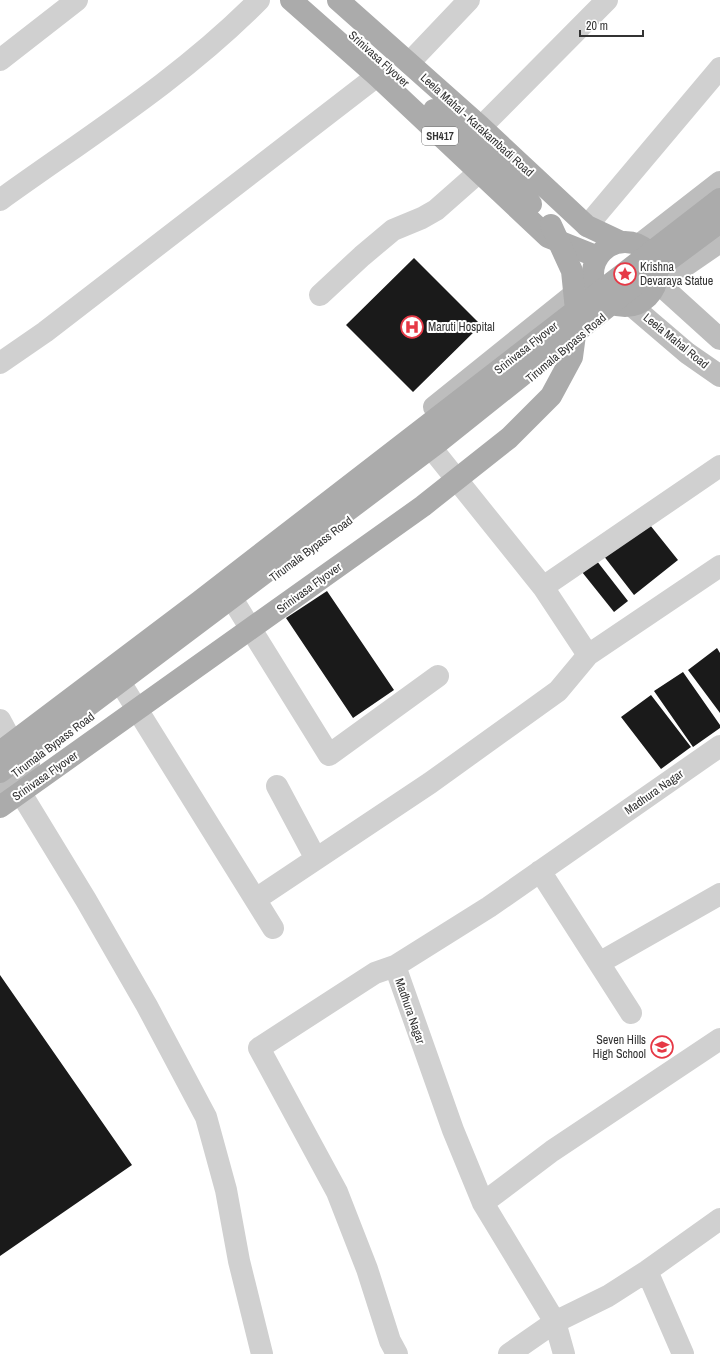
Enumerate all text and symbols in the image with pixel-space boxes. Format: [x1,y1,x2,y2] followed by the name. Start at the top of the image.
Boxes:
[580,12,643,38] scale bar
[586,18,608,34] text: 20 m
[345,27,413,91] street label: Srinivasa Flyover
[417,70,537,180] street label: Leela Mahal - Karakambadi Road
[422,127,458,145] road number: SH417
[640,259,713,289] place label: Krishna Devaraya Statue
[612,261,638,287] place icon: Krishna Devaraya Statue
[523,310,609,386] street label: Tirumala Bypass Road
[640,310,712,372] street label: Leela Mahal Road
[399,314,425,340] hospital icon: Maruti Hospital
[491,318,562,378] street label: Srinivasa Flyover
[428,319,495,335] place label: Maruti Hospital
[266,513,356,585] street label: Tirumala Bypass Road
[273,559,345,617] street label: Srinivasa Flyover
[8,709,98,781] street label: Tirumala Bypass Road
[9,747,82,805] street label: Srinivasa Flyover
[621,765,687,818] street label: Madhura Nagar
[391,976,429,1047] street label: Madhura Nagar
[592,1032,646,1062] place label: Seven Hills High School
[649,1034,675,1060] school or university icon: Seven Hills High School

